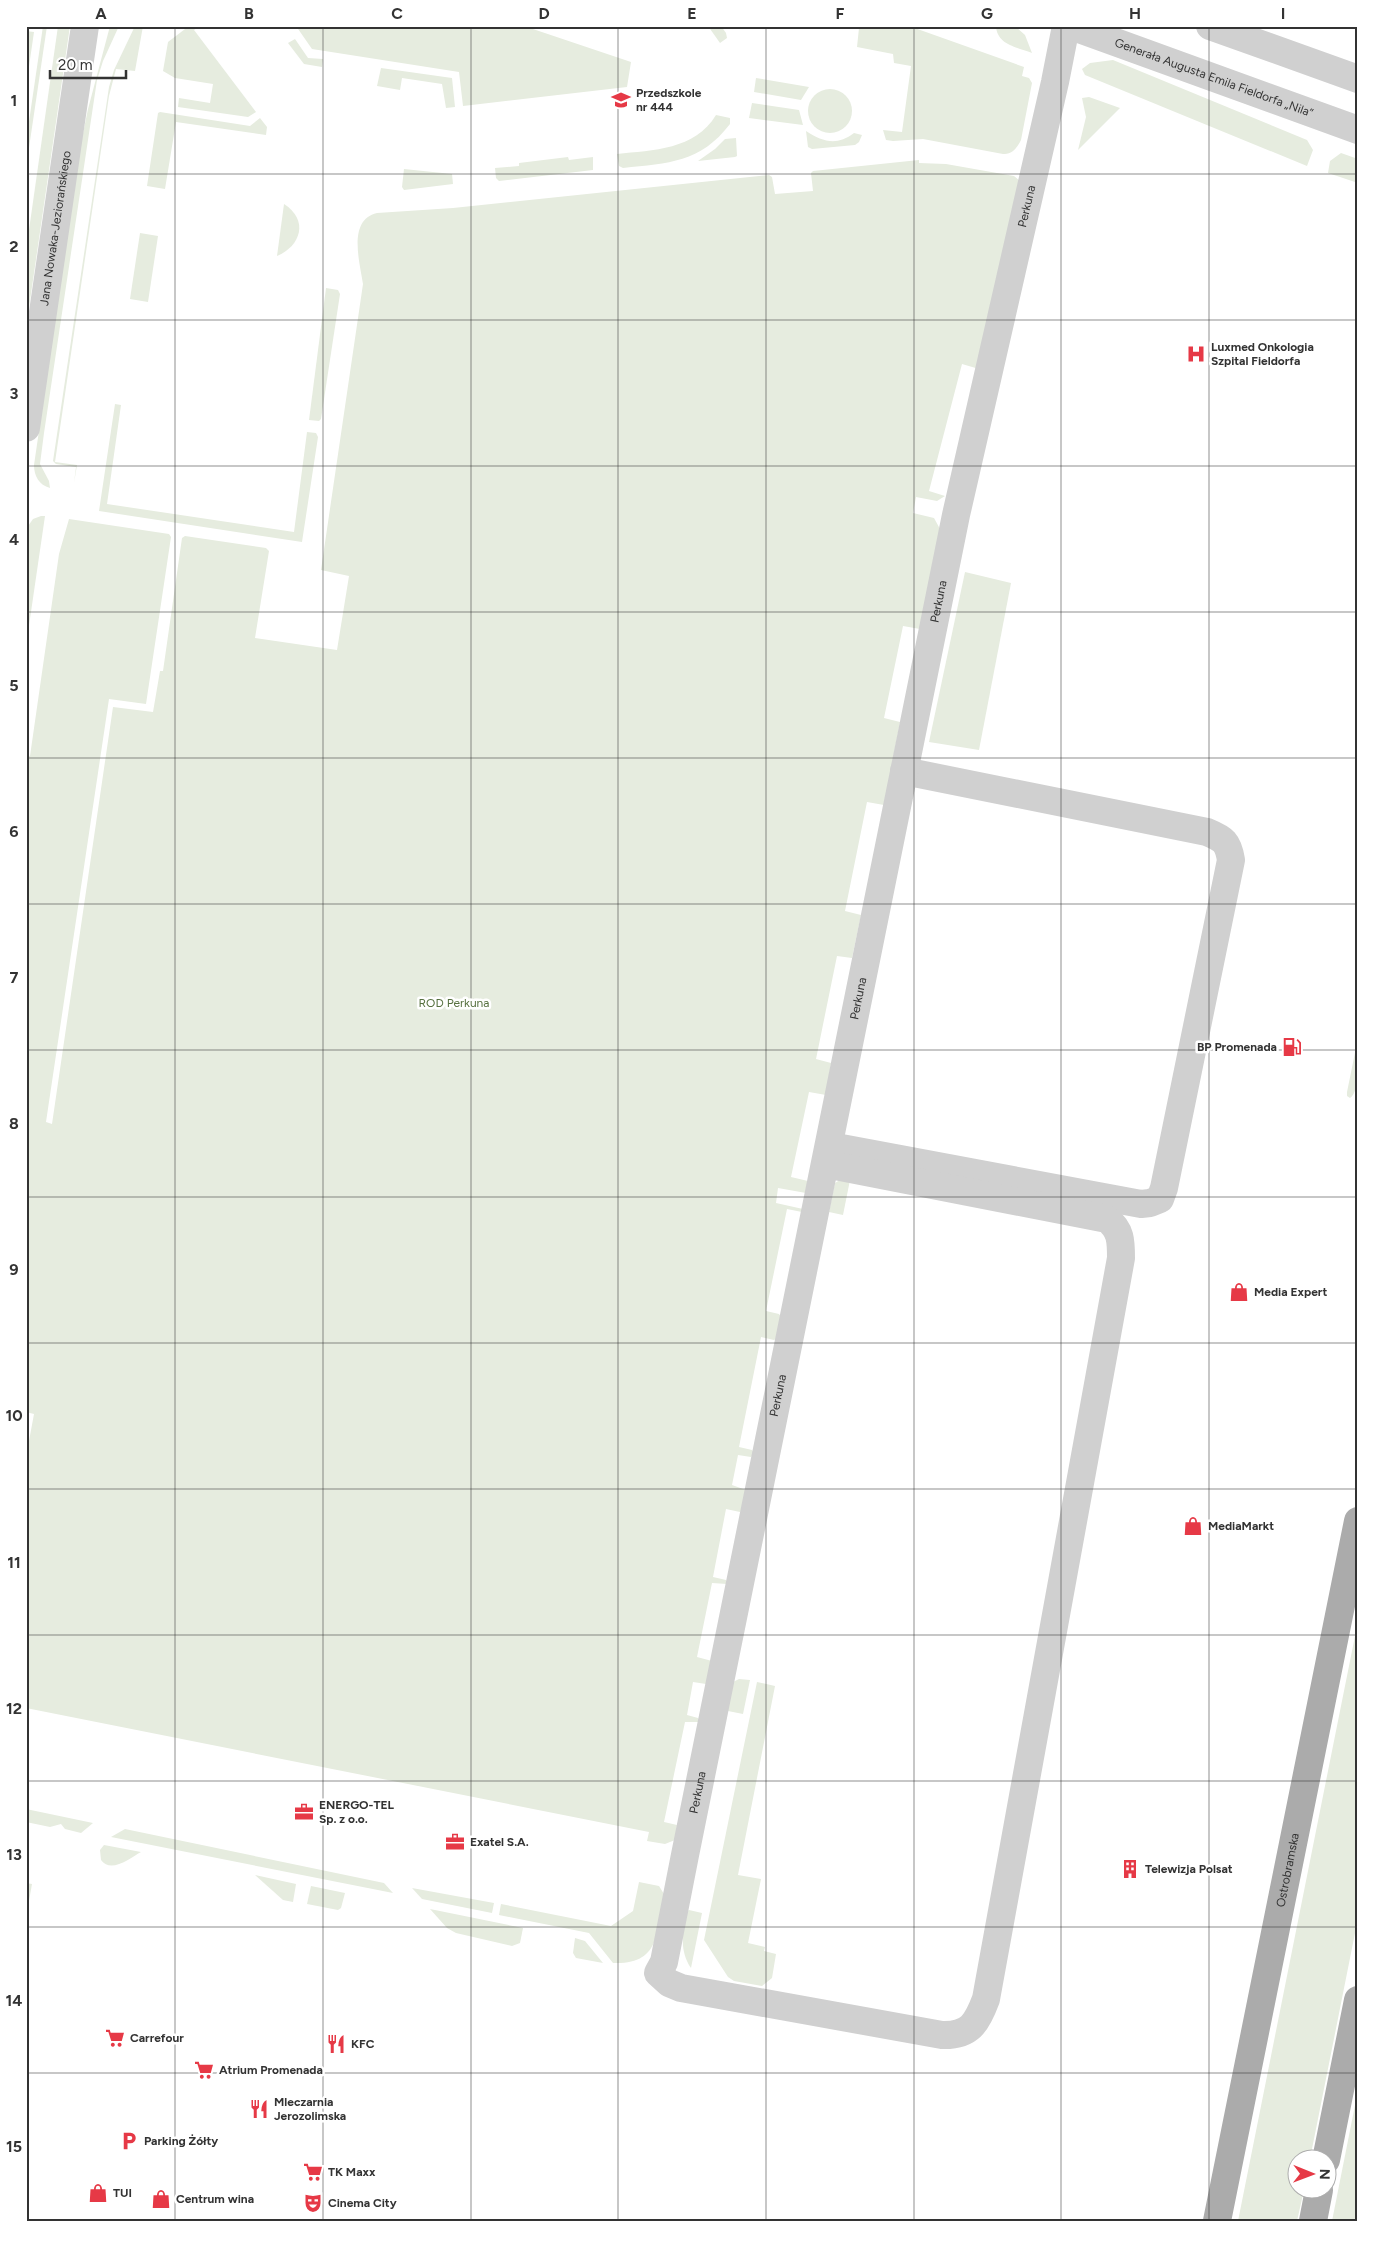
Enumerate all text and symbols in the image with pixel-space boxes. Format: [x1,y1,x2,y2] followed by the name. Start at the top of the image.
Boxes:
[95,4,107,23] text: A
[244,4,254,23] text: B
[391,4,403,23] text: C
[538,4,550,23] text: D
[687,4,697,23] text: E
[836,4,845,23] text: F
[981,4,993,23] text: G
[1129,4,1141,23] text: H
[1281,4,1285,23] text: I
[1113,35,1315,120] street label: Generała Augusta Emila Fieldorfa „Nila”
[50,48,126,80] scale bar
[58,56,92,74] text: 20 m
[636,86,702,114] place label: Przedszkole nr 444
[610,89,632,111] school or university icon: Przedszkole nr 444
[11,91,17,110] text: 1
[37,150,74,307] street label: Jana Nowaka-Jeziorańskiego
[1015,184,1038,229] street label: Perkuna
[9,237,19,256] text: 2
[1211,340,1314,368] place label: Luxmed Onkologia Szpital Fieldorfa
[1185,343,1207,365] hospital icon: Luxmed Onkologia Szpital Fieldorfa
[10,384,19,403] text: 3
[9,530,19,549] text: 4
[927,579,950,624] street label: Perkuna
[9,676,19,695] text: 5
[9,822,19,841] text: 6
[10,968,19,987] text: 7
[847,976,869,1021] street label: Perkuna
[419,996,489,1010] park label: ROD Perkuna
[1281,1036,1303,1058] fuel station icon: BP Promenada
[1197,1040,1277,1054] place label: BP Promenada
[9,1114,19,1133] text: 8
[9,1260,19,1279] text: 9
[1228,1281,1250,1303] shop icon: Media Expert
[1254,1285,1327,1299] place label: Media Expert
[767,1373,789,1418] street label: Perkuna
[5,1406,23,1425] text: 10
[1182,1515,1204,1537] shop icon: MediaMarkt
[1208,1519,1274,1533] place label: MediaMarkt
[7,1553,21,1572] text: 11
[6,1699,22,1718] text: 12
[687,1770,709,1815] street label: Perkuna
[319,1798,394,1826] place label: ENERGO-TEL Sp. z o.o.
[293,1801,315,1823] office icon: ENERGO-TEL Sp. z o.o.
[444,1831,466,1853] office icon: Exatel S.A.
[1273,1832,1302,1908] street label: Ostrobramska
[470,1835,529,1849] place label: Exatel S.A.
[6,1845,22,1864] text: 13
[1119,1858,1141,1880] building icon: Telewizja Polsat
[1145,1862,1233,1876] place label: Telewizja Polsat
[6,1991,22,2010] text: 14
[104,2027,126,2049] supermarket icon: Carrefour
[130,2031,184,2045] place label: Carrefour
[325,2033,347,2055] restaurant icon: KFC
[351,2037,375,2051] place label: KFC
[193,2059,215,2081] supermarket icon: Atrium Promenada
[219,2063,323,2077] place label: Atrium Promenada
[274,2095,346,2123] place label: Mleczarnia Jerozolimska
[248,2098,270,2120] restaurant icon: Mleczarnia Jerozolimska
[118,2130,140,2152] parking icon: Parking Żółty
[144,2134,218,2148] place label: Parking Żółty
[6,2137,22,2156] text: 15
[1286,2150,1336,2200] north arrow
[302,2161,324,2183] supermarket icon: TK Maxx
[328,2165,376,2179] place label: TK Maxx
[1316,2169,1333,2180] text: N
[87,2182,109,2204] shop icon: TUI
[113,2186,132,2200] place label: TUI
[150,2188,172,2210] shop icon: Centrum wina
[176,2192,254,2206] place label: Centrum wina
[302,2192,324,2214] theatre icon: Cinema City
[328,2196,397,2210] place label: Cinema City

